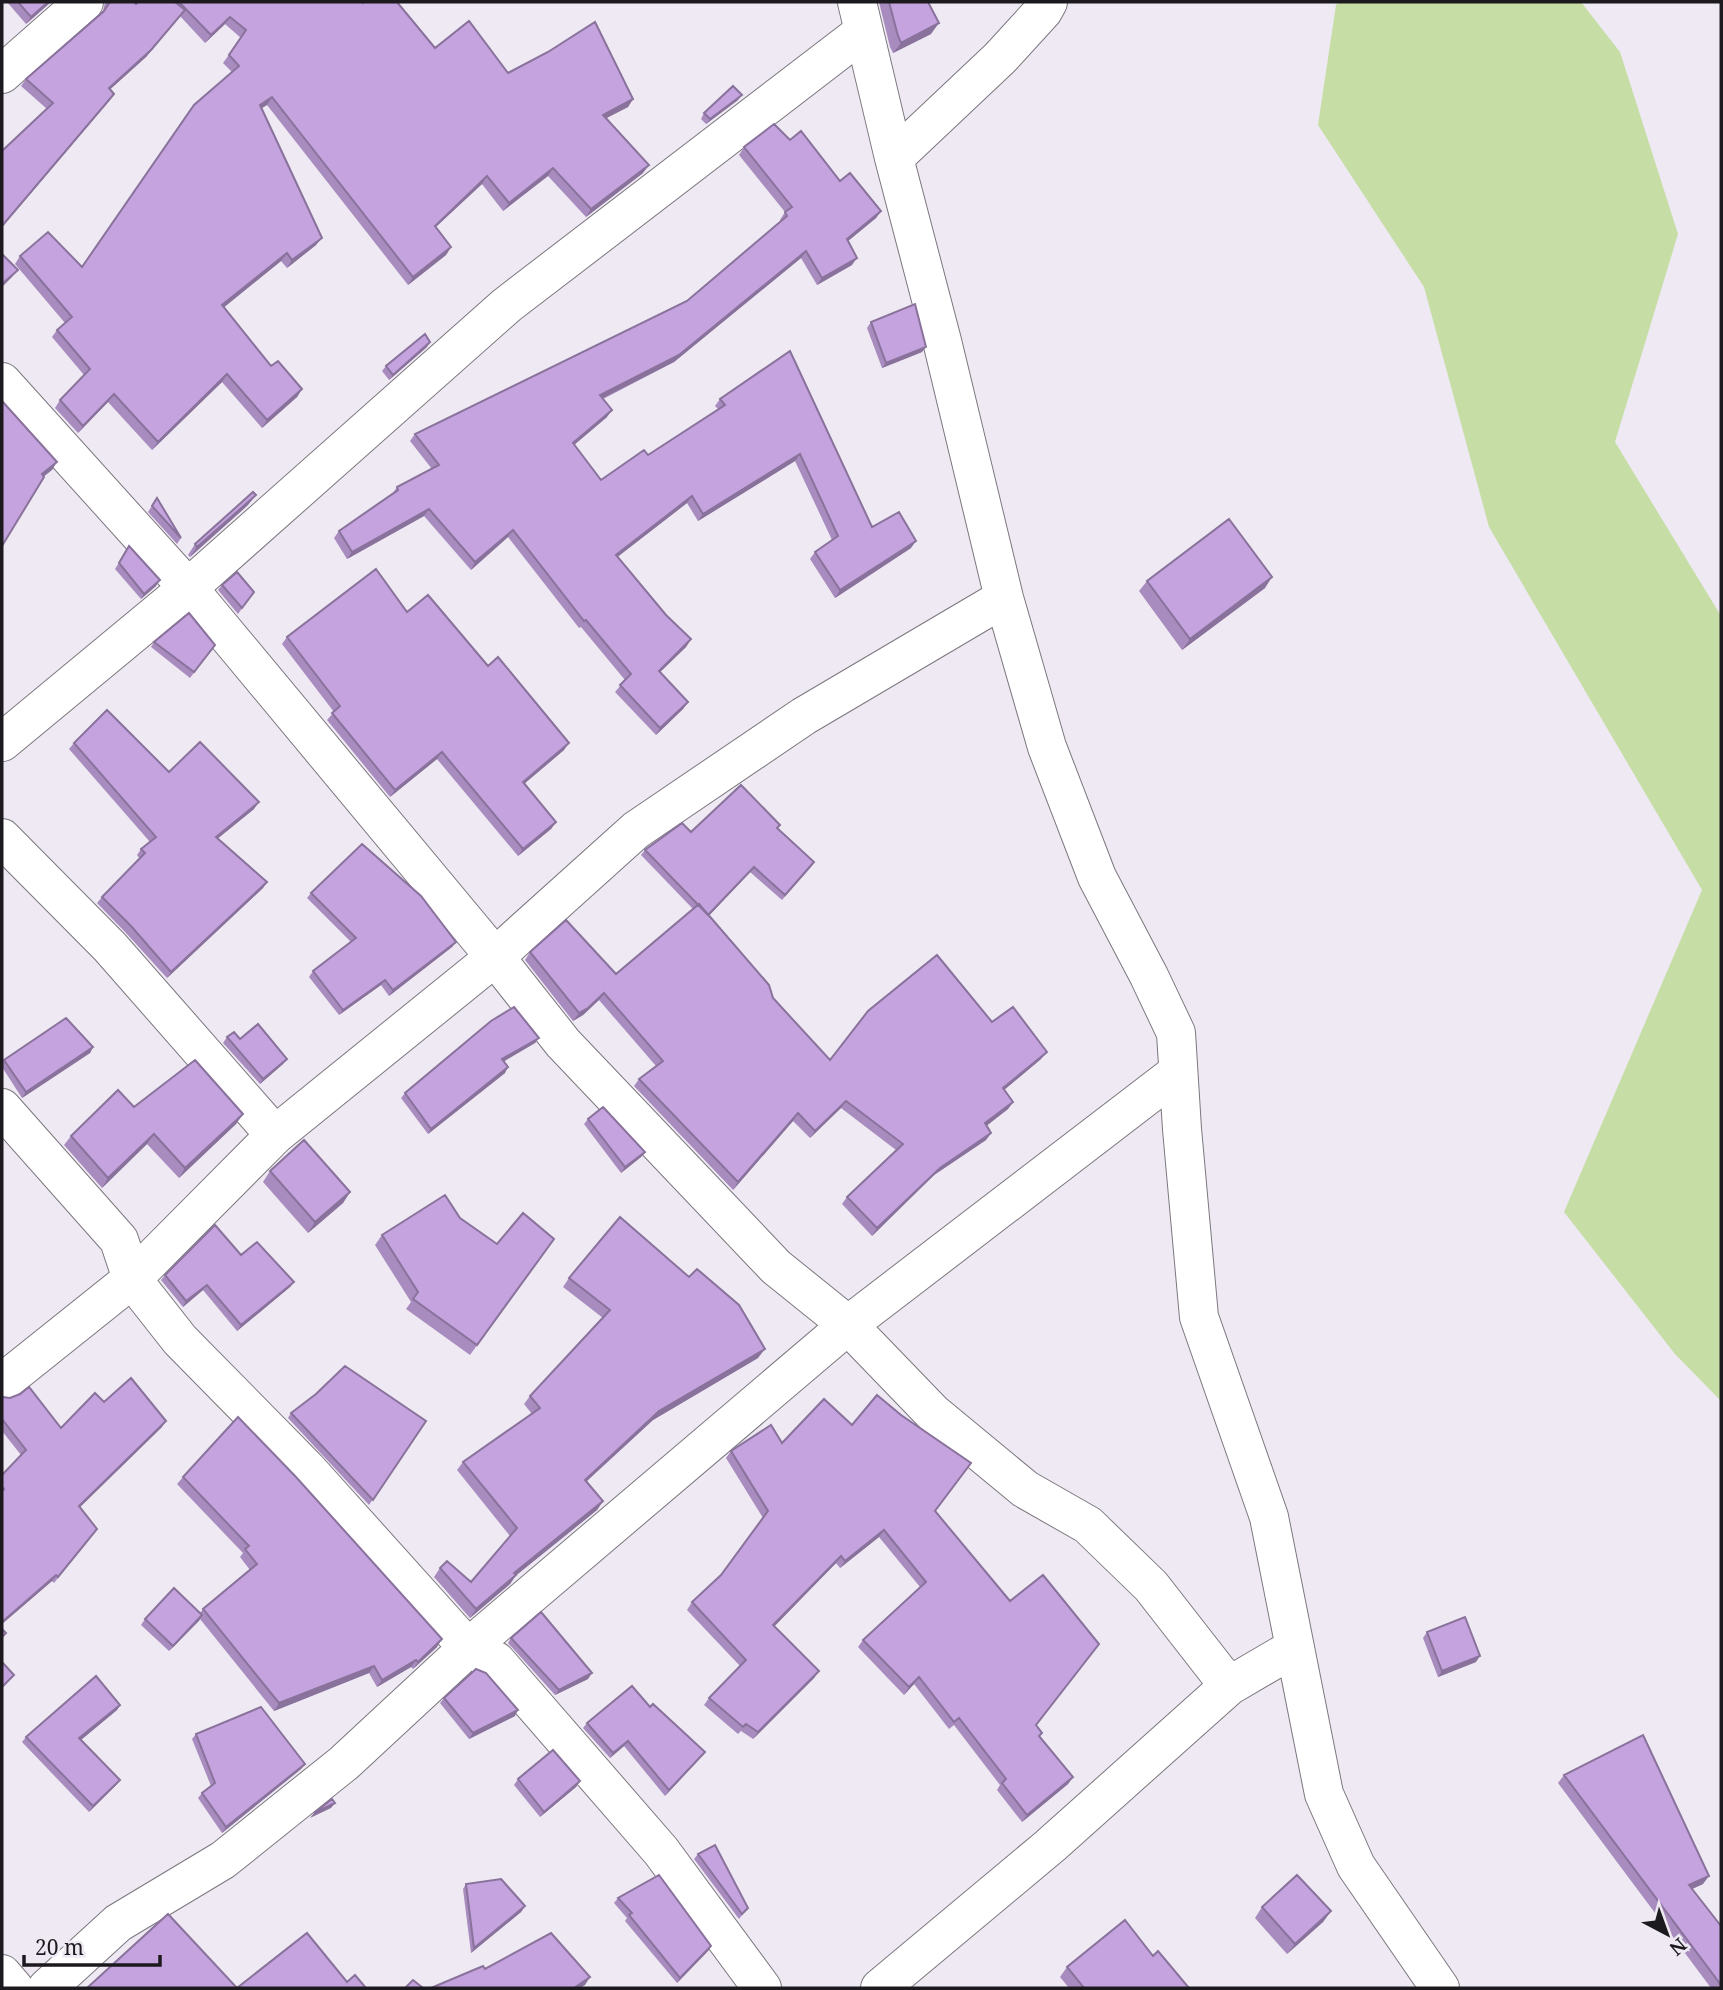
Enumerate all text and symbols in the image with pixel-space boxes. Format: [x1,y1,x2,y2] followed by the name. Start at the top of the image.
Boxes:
[1632,1899,1702,1969] north arrow
[24,1924,161,1968] scale bar
[1664,1932,1692,1962] text: N
[35,1933,84,1961] text: 20 m

